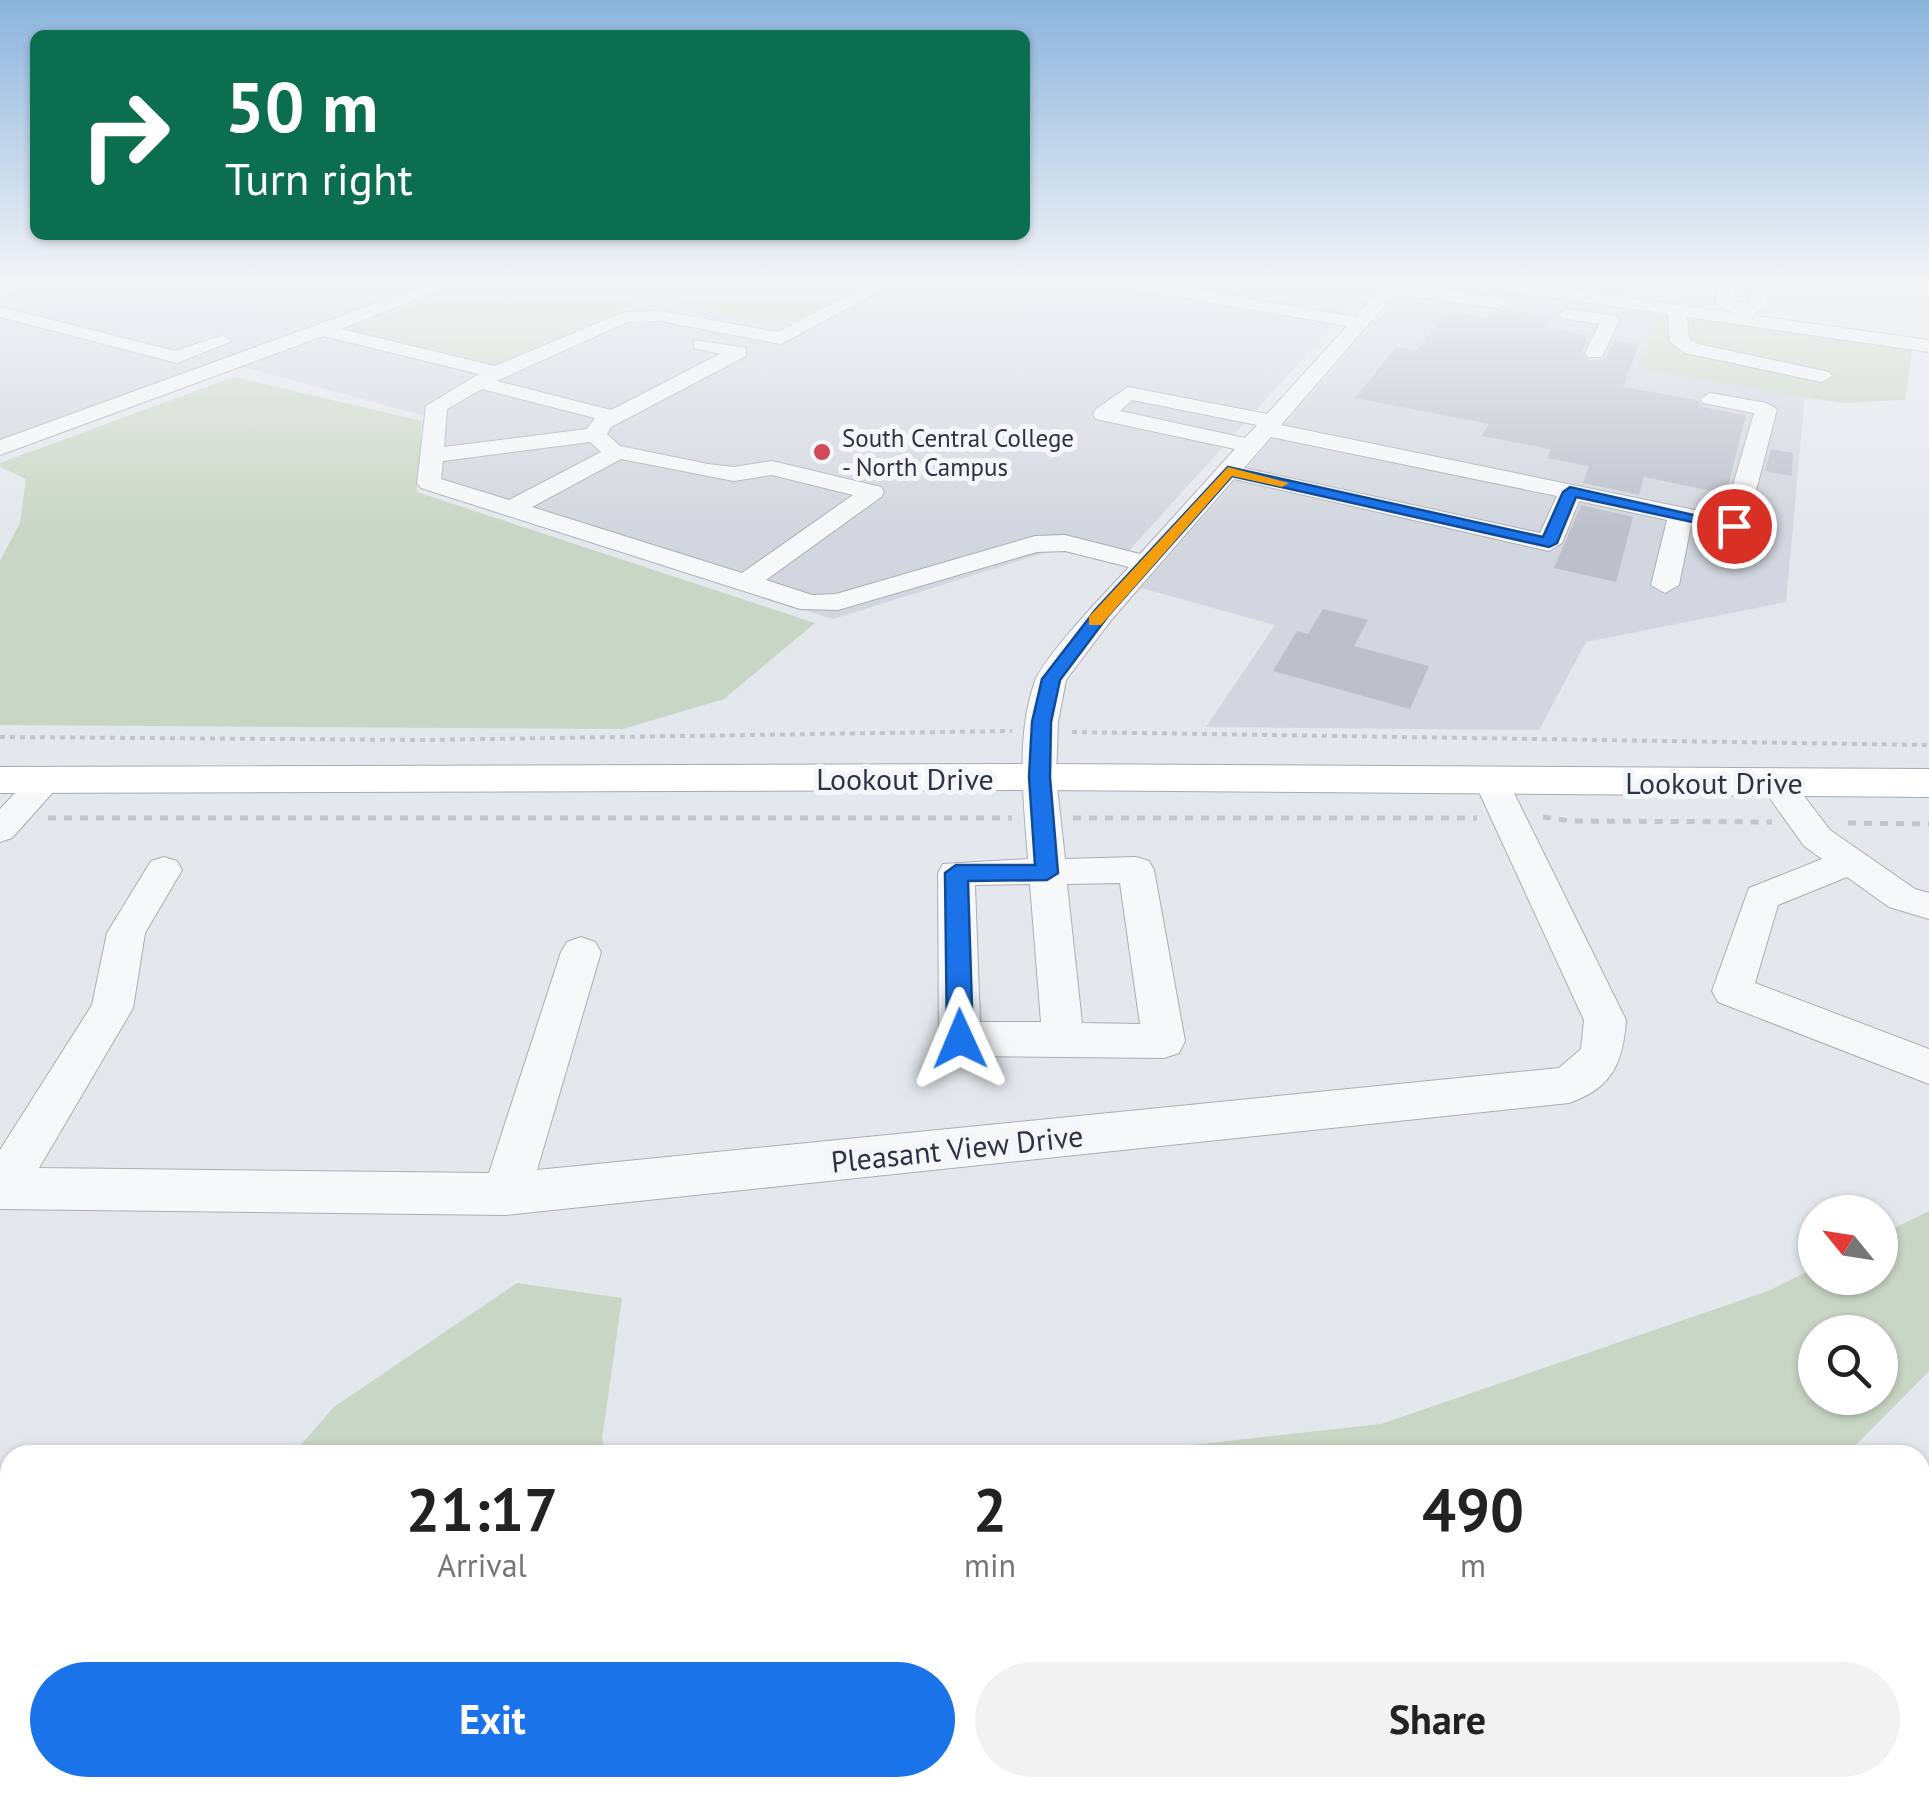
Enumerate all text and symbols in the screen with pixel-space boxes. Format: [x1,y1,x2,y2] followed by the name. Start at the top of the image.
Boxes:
[225,61,378,151] text: 50 m
[60,70,190,200] icon: right
[225,149,413,207] text: Turn right
[842,422,1074,483] place label: South Central College - North Campus
[811,441,833,463] marker: South Central College - North Campus
[1692,484,1777,569] pin
[1707,499,1762,554] icon: arrive
[816,759,994,798] street label: Lookout Drive
[1625,763,1803,802] street label: Lookout Drive
[908,987,1012,1091] position arrow
[829,1115,1085,1181] street label: Pleasant View Drive
[1798,1195,1898,1295] north arrow
[1798,1195,1898,1415] map controls
[1798,1315,1898,1415] button: search
[406,1470,558,1548] text: 21:17
[973,1470,1007,1548] text: 2
[1422,1470,1524,1548] text: 490
[437,1544,527,1586] text: Arrival
[964,1544,1016,1586] text: min
[1460,1544,1486,1586] text: m
[30,1662,955,1777] button: Exit
[975,1662,1900,1777] button: Share

